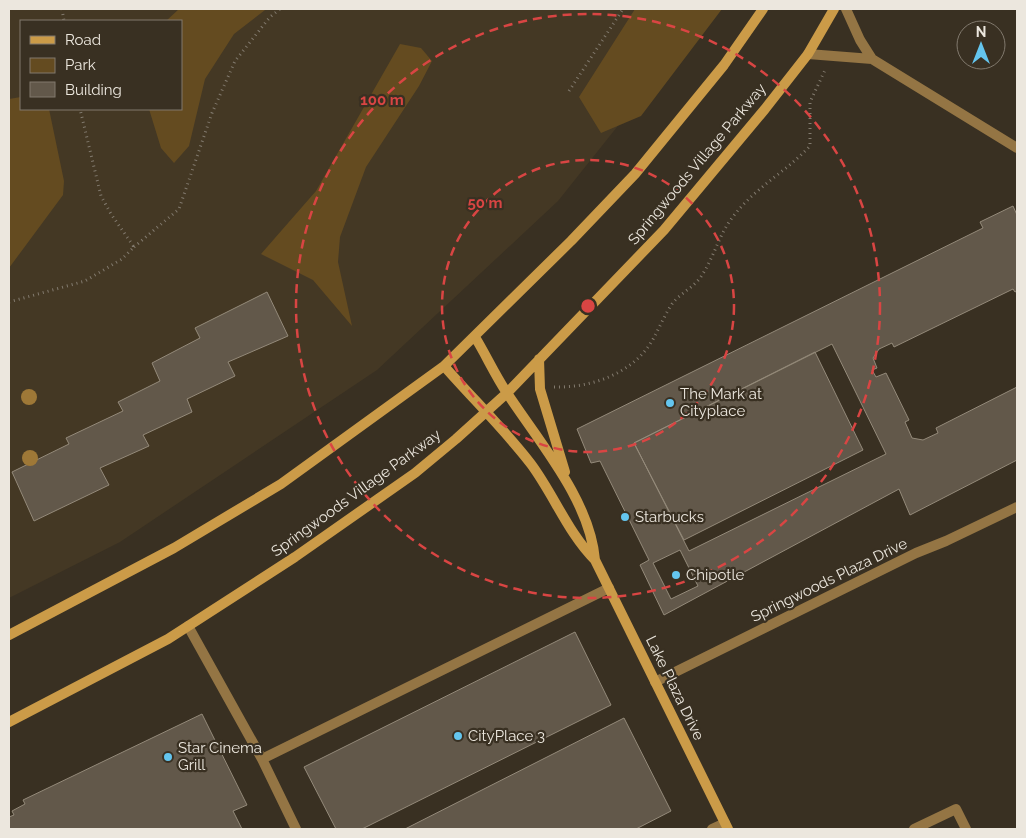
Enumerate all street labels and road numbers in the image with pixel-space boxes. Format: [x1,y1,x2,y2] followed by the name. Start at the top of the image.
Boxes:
[624,80,770,248] street label: Springwoods Village Parkway
[268,425,444,561] street label: Springwoods Village Parkway
[748,534,910,626] street label: Springwoods Plaza Drive
[642,633,708,743] street label: Lake Plaza Drive

